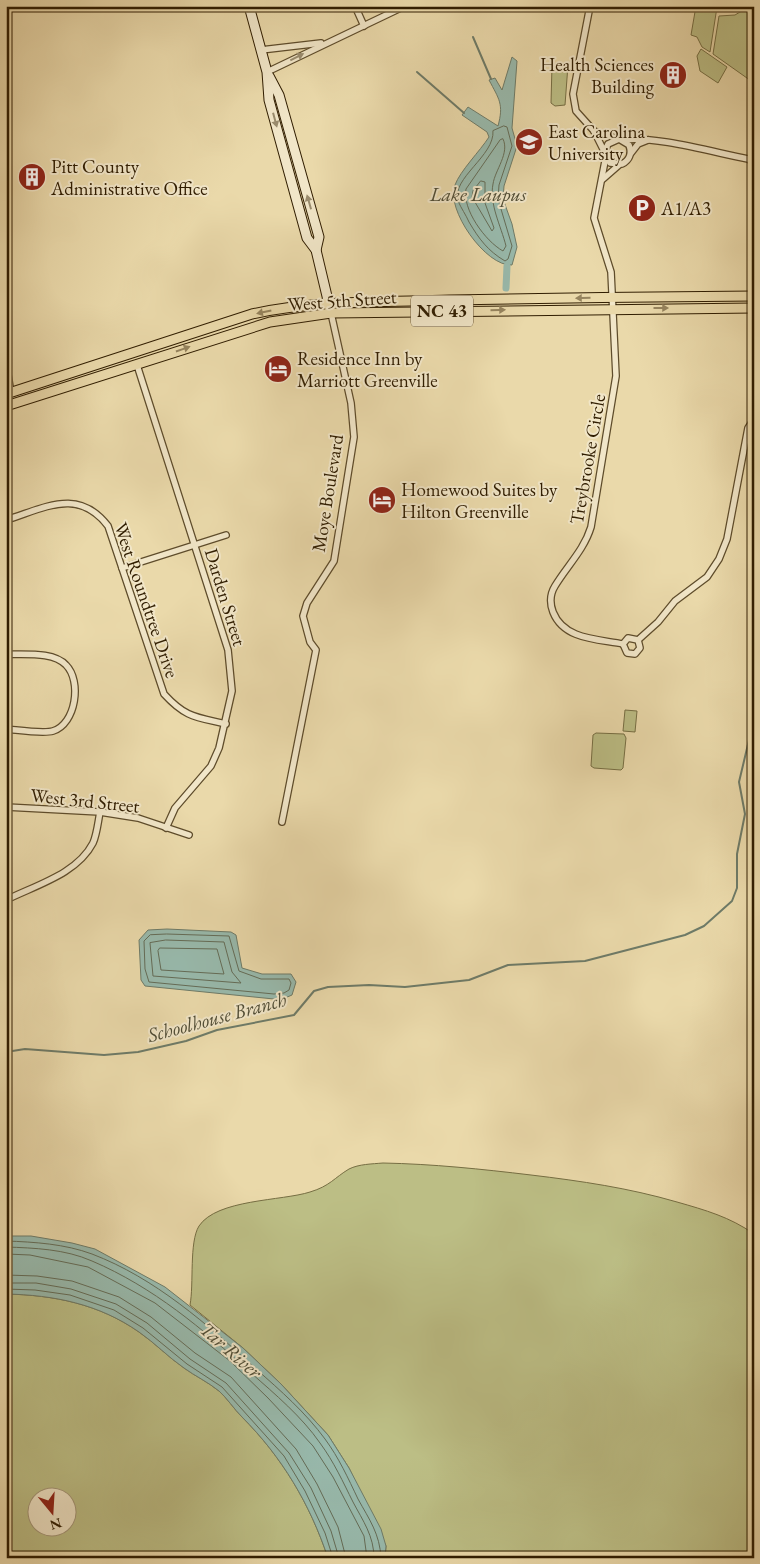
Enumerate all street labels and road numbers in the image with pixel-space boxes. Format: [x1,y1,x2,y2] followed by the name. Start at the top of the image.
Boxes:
[287,284,397,317] street label: West 5th Street
[411,296,473,326] road number: NC 43
[564,392,611,526] street label: Treybrooke Circle
[306,432,349,554] street label: Moye Boulevard
[108,519,185,681] street label: West Roundtree Drive
[199,545,252,649] street label: Darden Street
[29,782,141,819] street label: West 3rd Street

